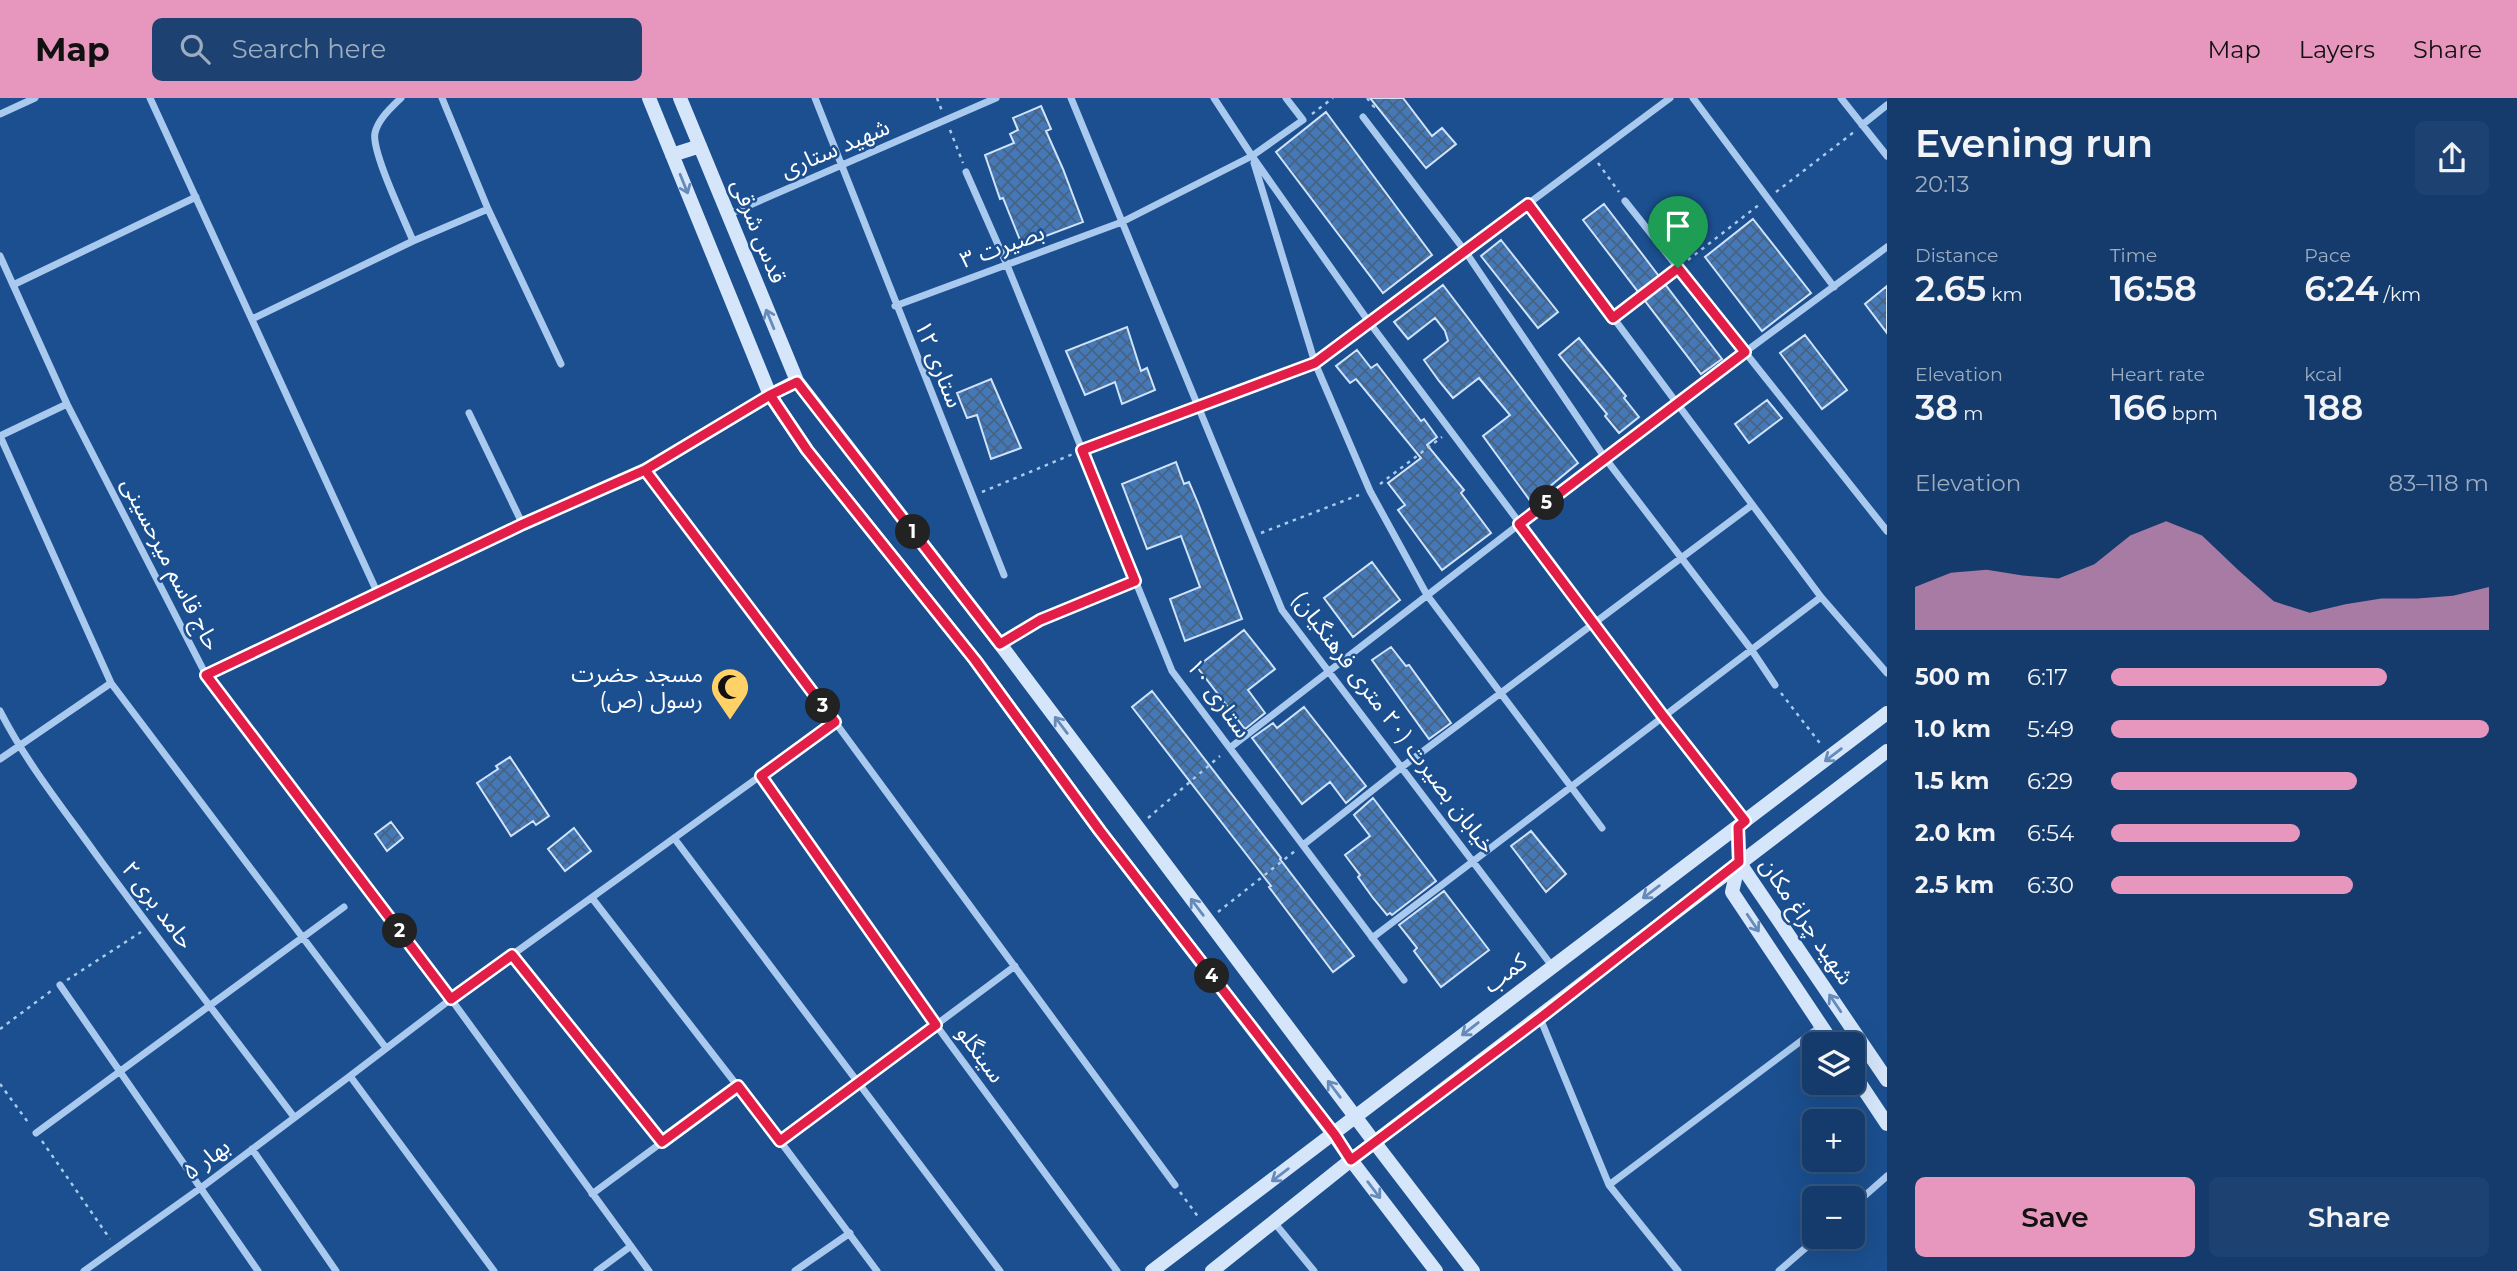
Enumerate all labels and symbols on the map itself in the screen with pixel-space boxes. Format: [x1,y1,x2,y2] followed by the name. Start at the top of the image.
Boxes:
[776,112,894,184] street label: شهید ستاری
[678,173,691,194] one-way arrow
[725,175,793,287] street label: قدس شرقی
[1648,196,1708,268] pin
[956,218,1048,274] street label: بصیرت ۳
[763,308,776,330] one-way arrow
[909,316,969,412] street label: ستاری ۱۲
[113,473,227,656] street label: حاج قاسم میرحسینی
[1530,486,1564,520] pin: 5
[895,514,930,550] pin: 1
[1286,585,1502,859] street label: خیابان بصیرت (۲۰ متری فرهنگیان)
[1181,653,1257,743] street label: ستاری ۱۰
[571,660,703,714] place label: مسجد حضرت رسول (ص)
[709,666,751,721] mosque icon: مسجد حضرت رسول (ص)
[806,688,840,724] pin: 3
[1053,716,1068,735] one-way arrow
[1824,747,1843,762] one-way arrow
[1752,852,1860,992] street label: شهید چراغ مکان
[116,856,200,954] street label: حامد بری ۲
[1642,884,1661,899] one-way arrow
[1190,898,1204,917] one-way arrow
[1746,913,1761,932] one-way arrow
[382,914,418,948] pin: 2
[1477,947,1533,999] street label: کمب
[1194,958,1230,994] pin: 4
[1828,994,1842,1013] one-way arrow
[951,1020,1011,1088] street label: سینگلو
[1461,1022,1480,1037] one-way arrow
[1326,1080,1341,1099] one-way arrow
[177,1132,235,1186] street label: بهار ۵
[1271,1168,1290,1183] one-way arrow
[1367,1180,1382,1199] one-way arrow

